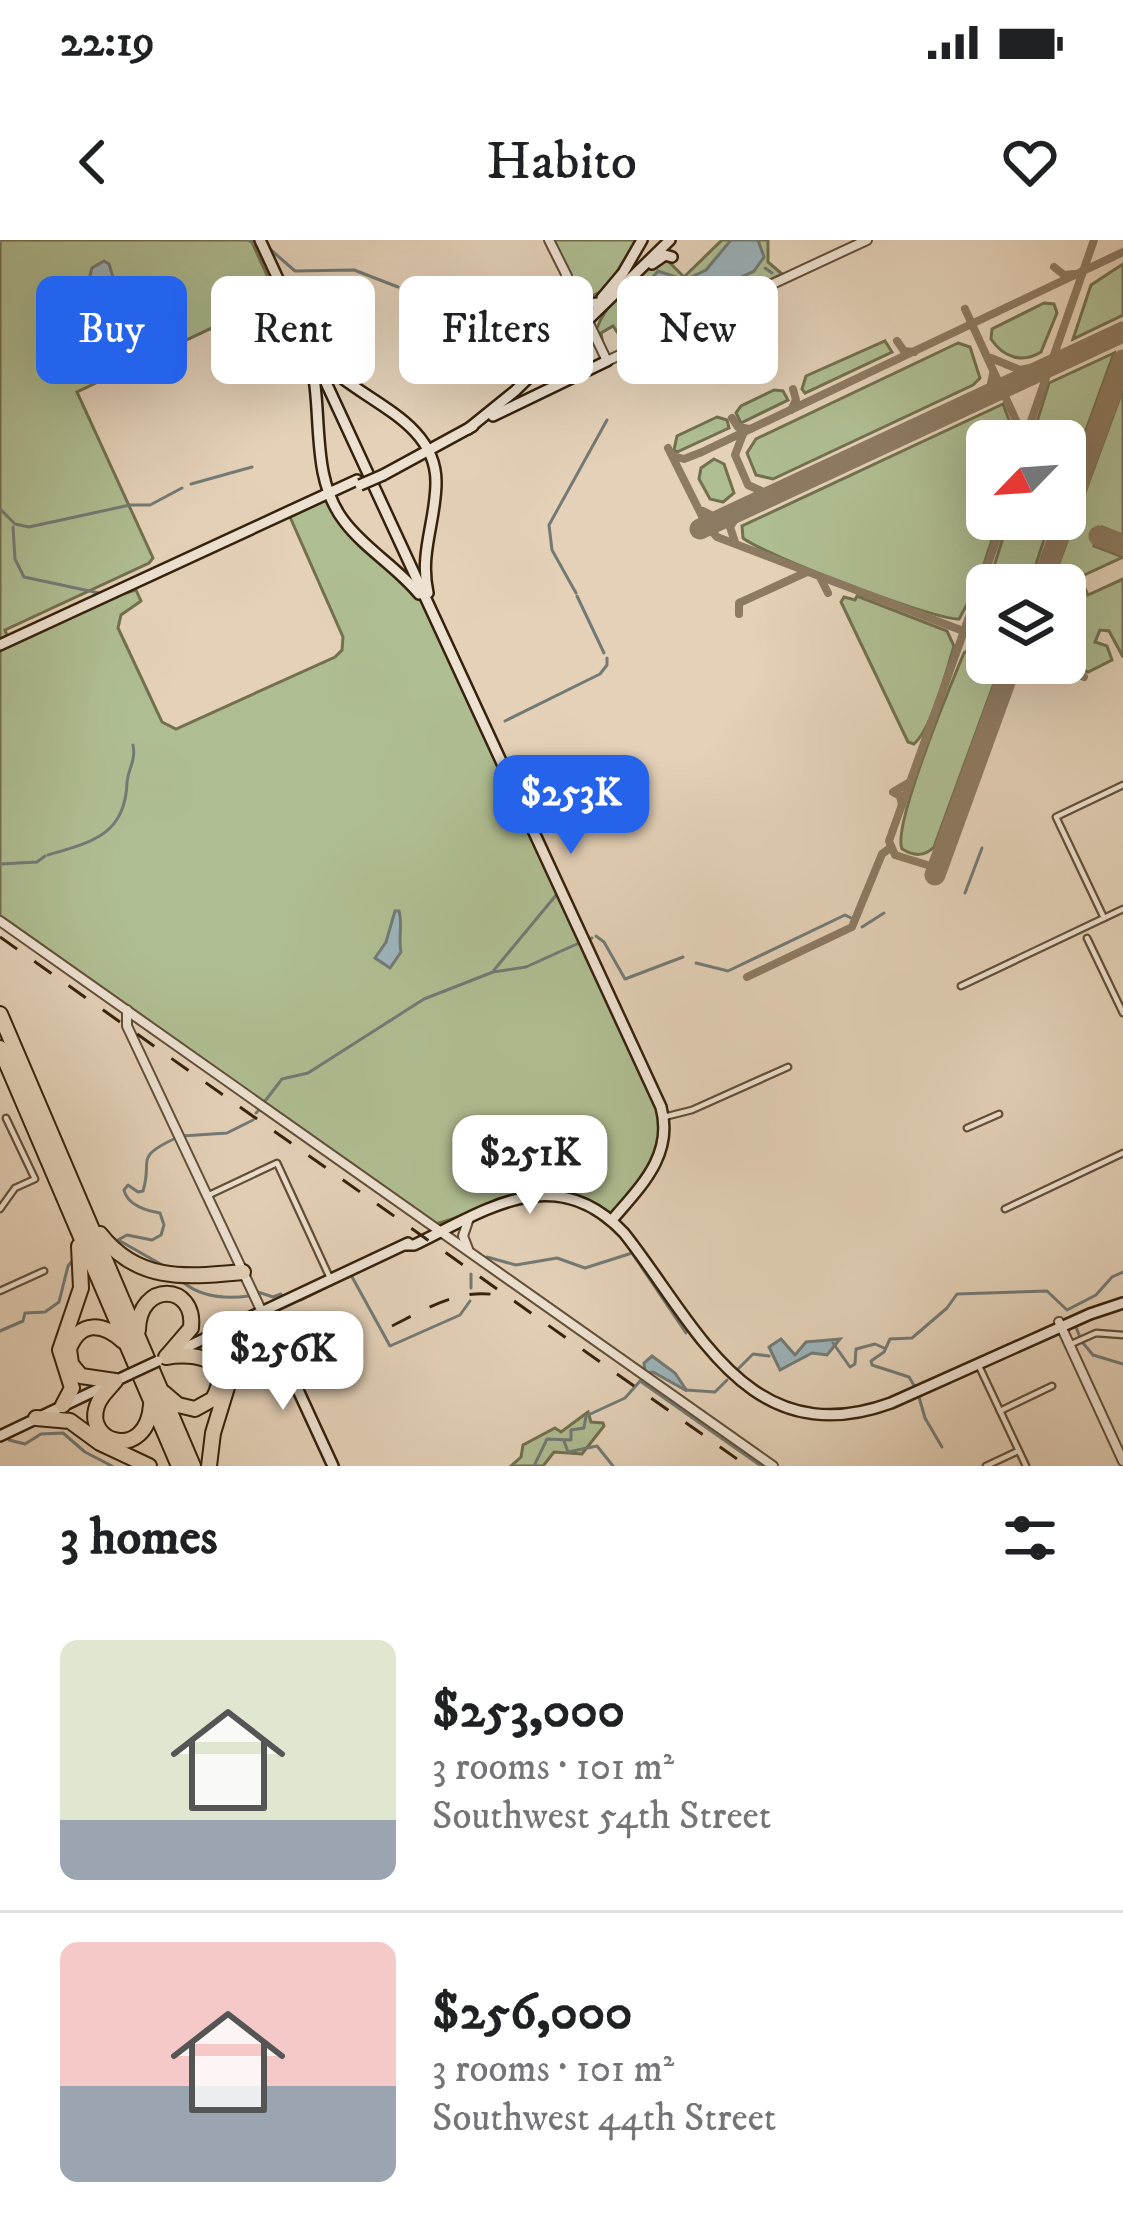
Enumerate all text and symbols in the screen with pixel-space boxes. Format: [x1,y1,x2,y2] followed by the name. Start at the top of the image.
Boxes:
[60,14,155,70] text: 22:19
[60,129,126,195] icon: back
[486,129,637,196] text: Habito
[997,129,1063,195] icon: heart
[36,276,187,384] chip: Buy
[211,276,375,384] chip: Rent
[399,276,593,384] chip: Filters
[617,276,778,384] chip: New
[966,420,1086,540] north arrow
[966,420,1086,684] map controls
[966,564,1086,684] button: layers
[487,755,655,857] pin: $253K
[520,769,622,818] text: $253K
[446,1115,614,1217] pin: $251K
[479,1129,581,1178] text: $251K
[199,1311,367,1413] pin: $256K
[229,1325,337,1374] text: $256K
[997,1505,1063,1571] icon: filters
[60,1506,218,1570] text: 3 homes
[432,1679,625,1743] text: $253,000
[156,1688,300,1832] icon: home
[432,1743,674,1792] text: 3 rooms · 101 m²
[432,1792,771,1841] text: Southwest 54th Street
[432,1981,633,2045] text: $256,000
[156,1990,300,2134] icon: home
[432,2045,674,2094] text: 3 rooms · 101 m²
[432,2094,776,2143] text: Southwest 44th Street

